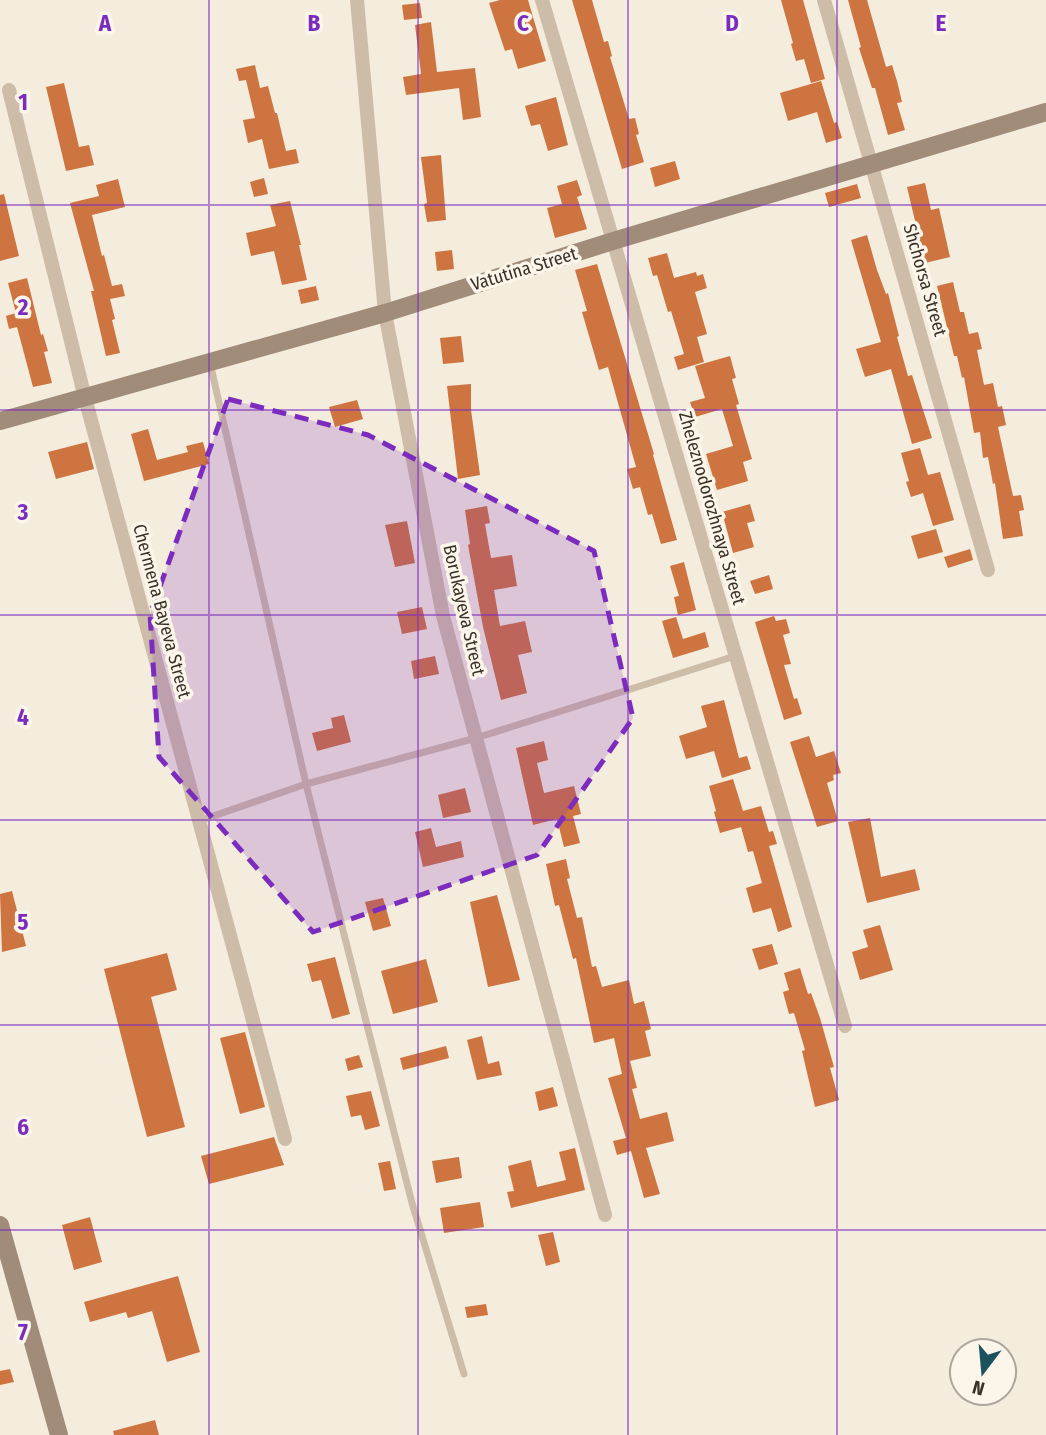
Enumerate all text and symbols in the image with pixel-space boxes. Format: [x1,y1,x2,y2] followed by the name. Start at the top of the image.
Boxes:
[98,9,112,37] text: A
[308,9,321,37] text: B
[517,9,529,37] text: C
[725,9,739,37] text: D
[936,9,947,37] text: E
[18,88,28,116] text: 1
[898,221,952,339] street label: Shchorsa Street
[468,242,580,296] street label: Vatutina Street
[17,293,29,321] text: 2
[674,409,750,607] street label: Zheleznodorozhnaya Street
[17,498,29,526] text: 3
[128,522,196,700] street label: Chermena Bayeva Street
[438,542,490,678] street label: Borukayeva Street
[17,703,29,731] text: 4
[17,908,29,936] text: 5
[17,1113,29,1141] text: 6
[18,1318,28,1346] text: 7
[948,1337,1018,1407] north arrow
[970,1375,987,1400] text: N

